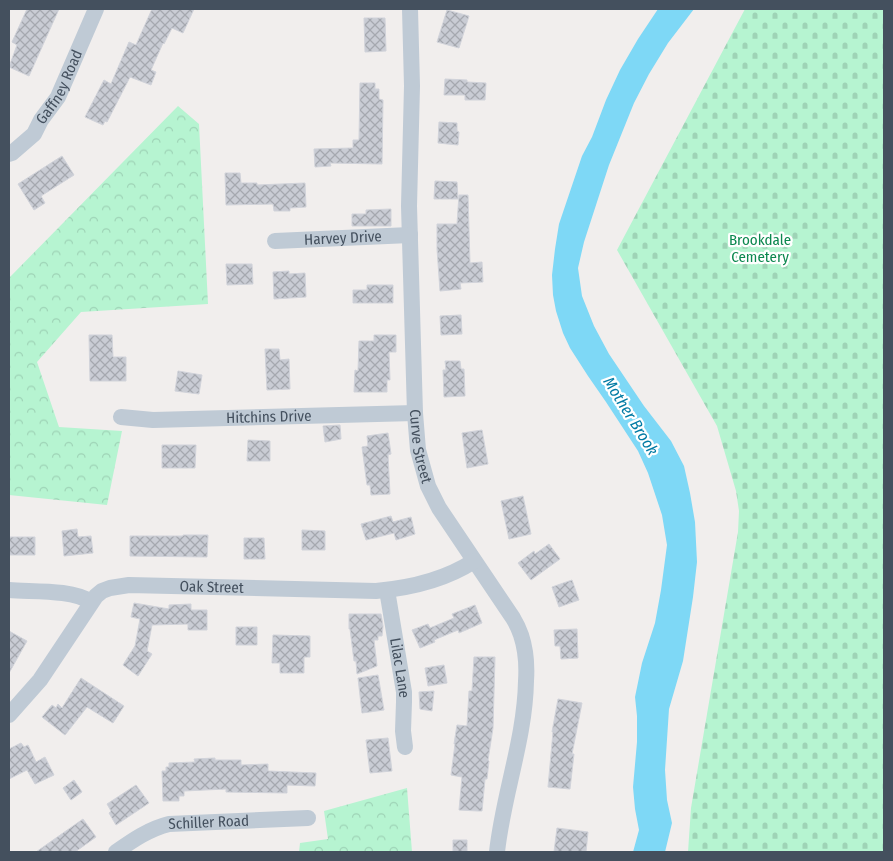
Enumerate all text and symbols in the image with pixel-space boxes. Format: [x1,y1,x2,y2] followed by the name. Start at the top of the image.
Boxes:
[32,47,86,128] street label: Gaffney Road
[304,227,382,249] street label: Harvey Drive
[729,231,791,266] park label: Brookdale Cemetery
[599,373,663,459] water label: Mother Brook
[226,407,312,427] street label: Hitchins Drive
[406,409,436,485] street label: Curve Street
[179,577,244,597] street label: Oak Street
[386,636,413,698] street label: Lilac Lane
[168,812,249,833] street label: Schiller Road

